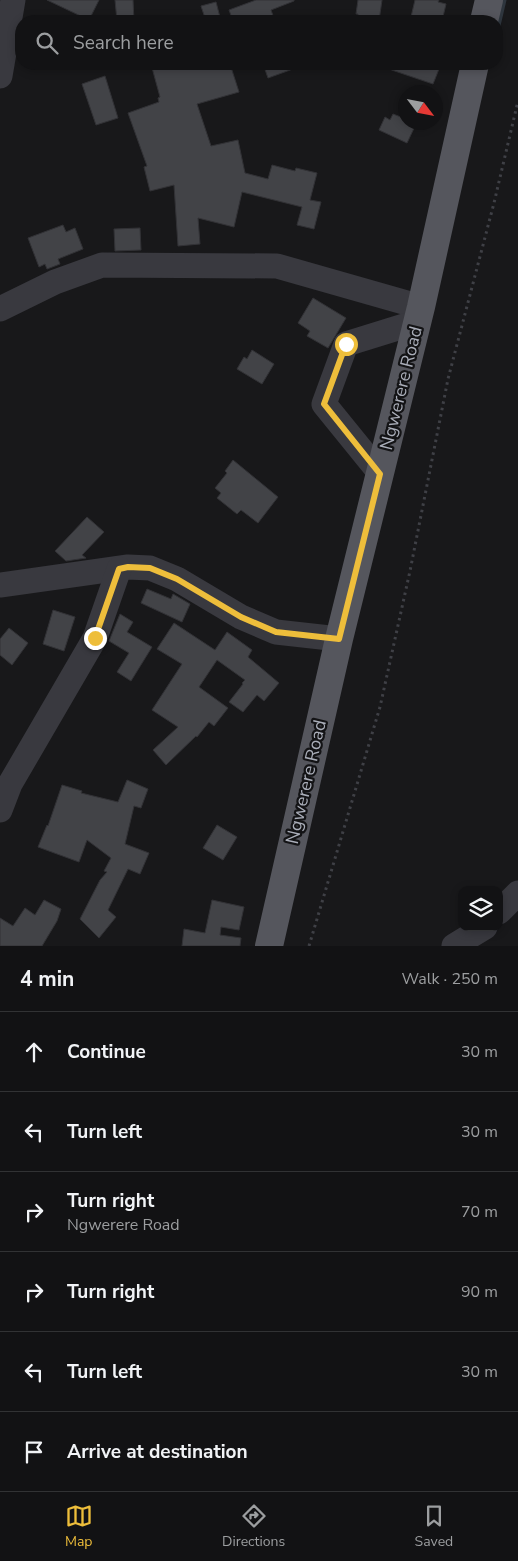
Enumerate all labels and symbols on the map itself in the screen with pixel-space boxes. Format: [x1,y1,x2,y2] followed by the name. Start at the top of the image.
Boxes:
[398,85,443,130] north arrow
[374,324,428,452] street label: Ngwerere Road
[335,333,358,356] route start
[84,627,107,650] route end
[280,718,332,846] street label: Ngwerere Road

